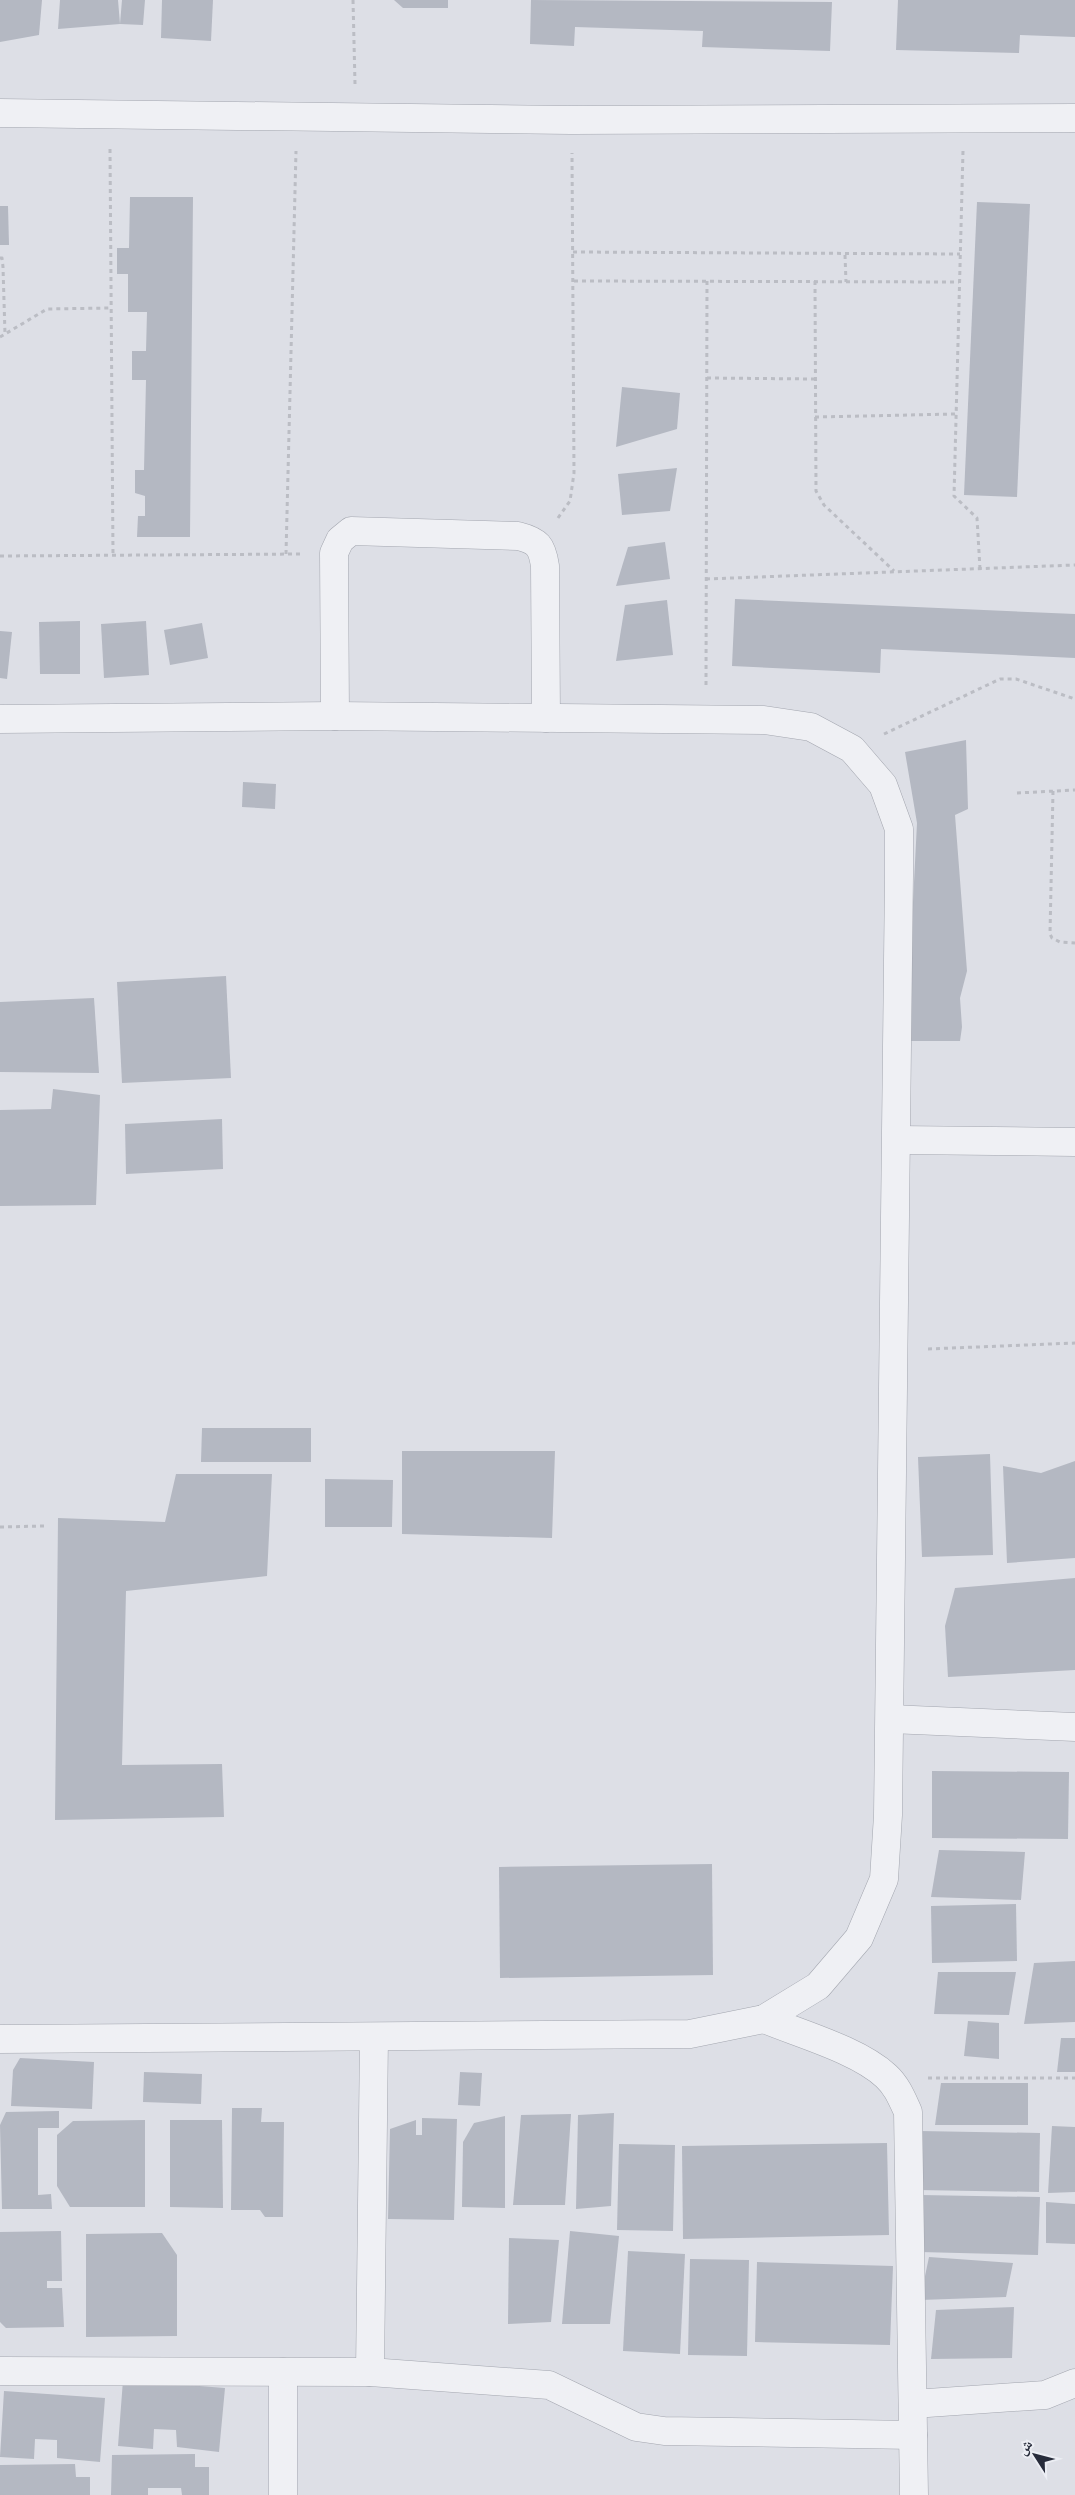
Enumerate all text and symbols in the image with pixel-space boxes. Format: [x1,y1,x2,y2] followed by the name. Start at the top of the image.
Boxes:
[1010,2430,1060,2480] north arrow
[1013,2436,1036,2459] text: ش

